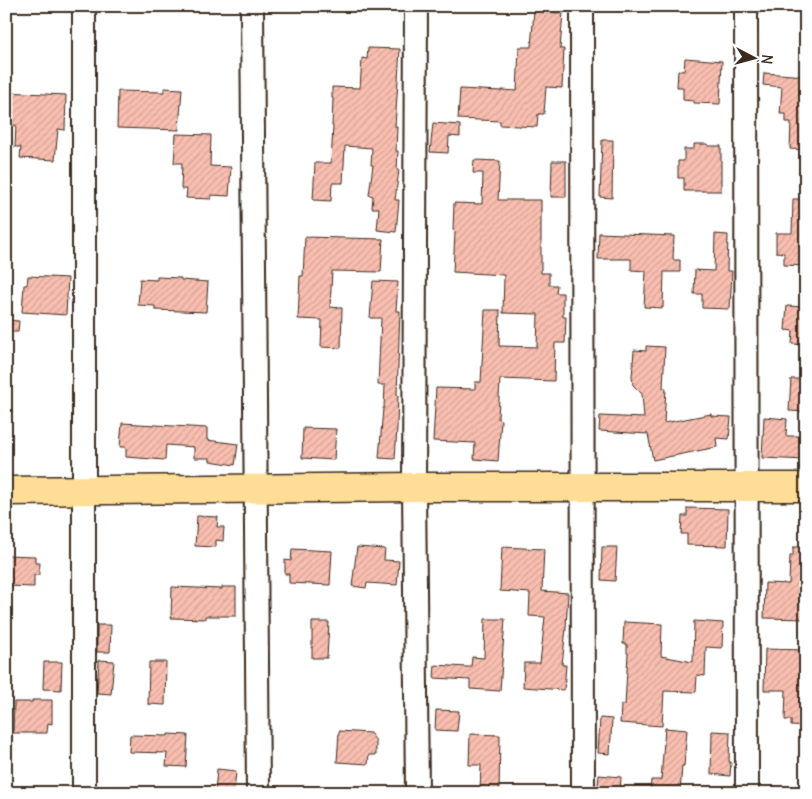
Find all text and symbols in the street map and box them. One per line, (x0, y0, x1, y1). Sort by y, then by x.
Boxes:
north arrow (730, 32, 780, 82)
text: N (757, 54, 776, 65)

